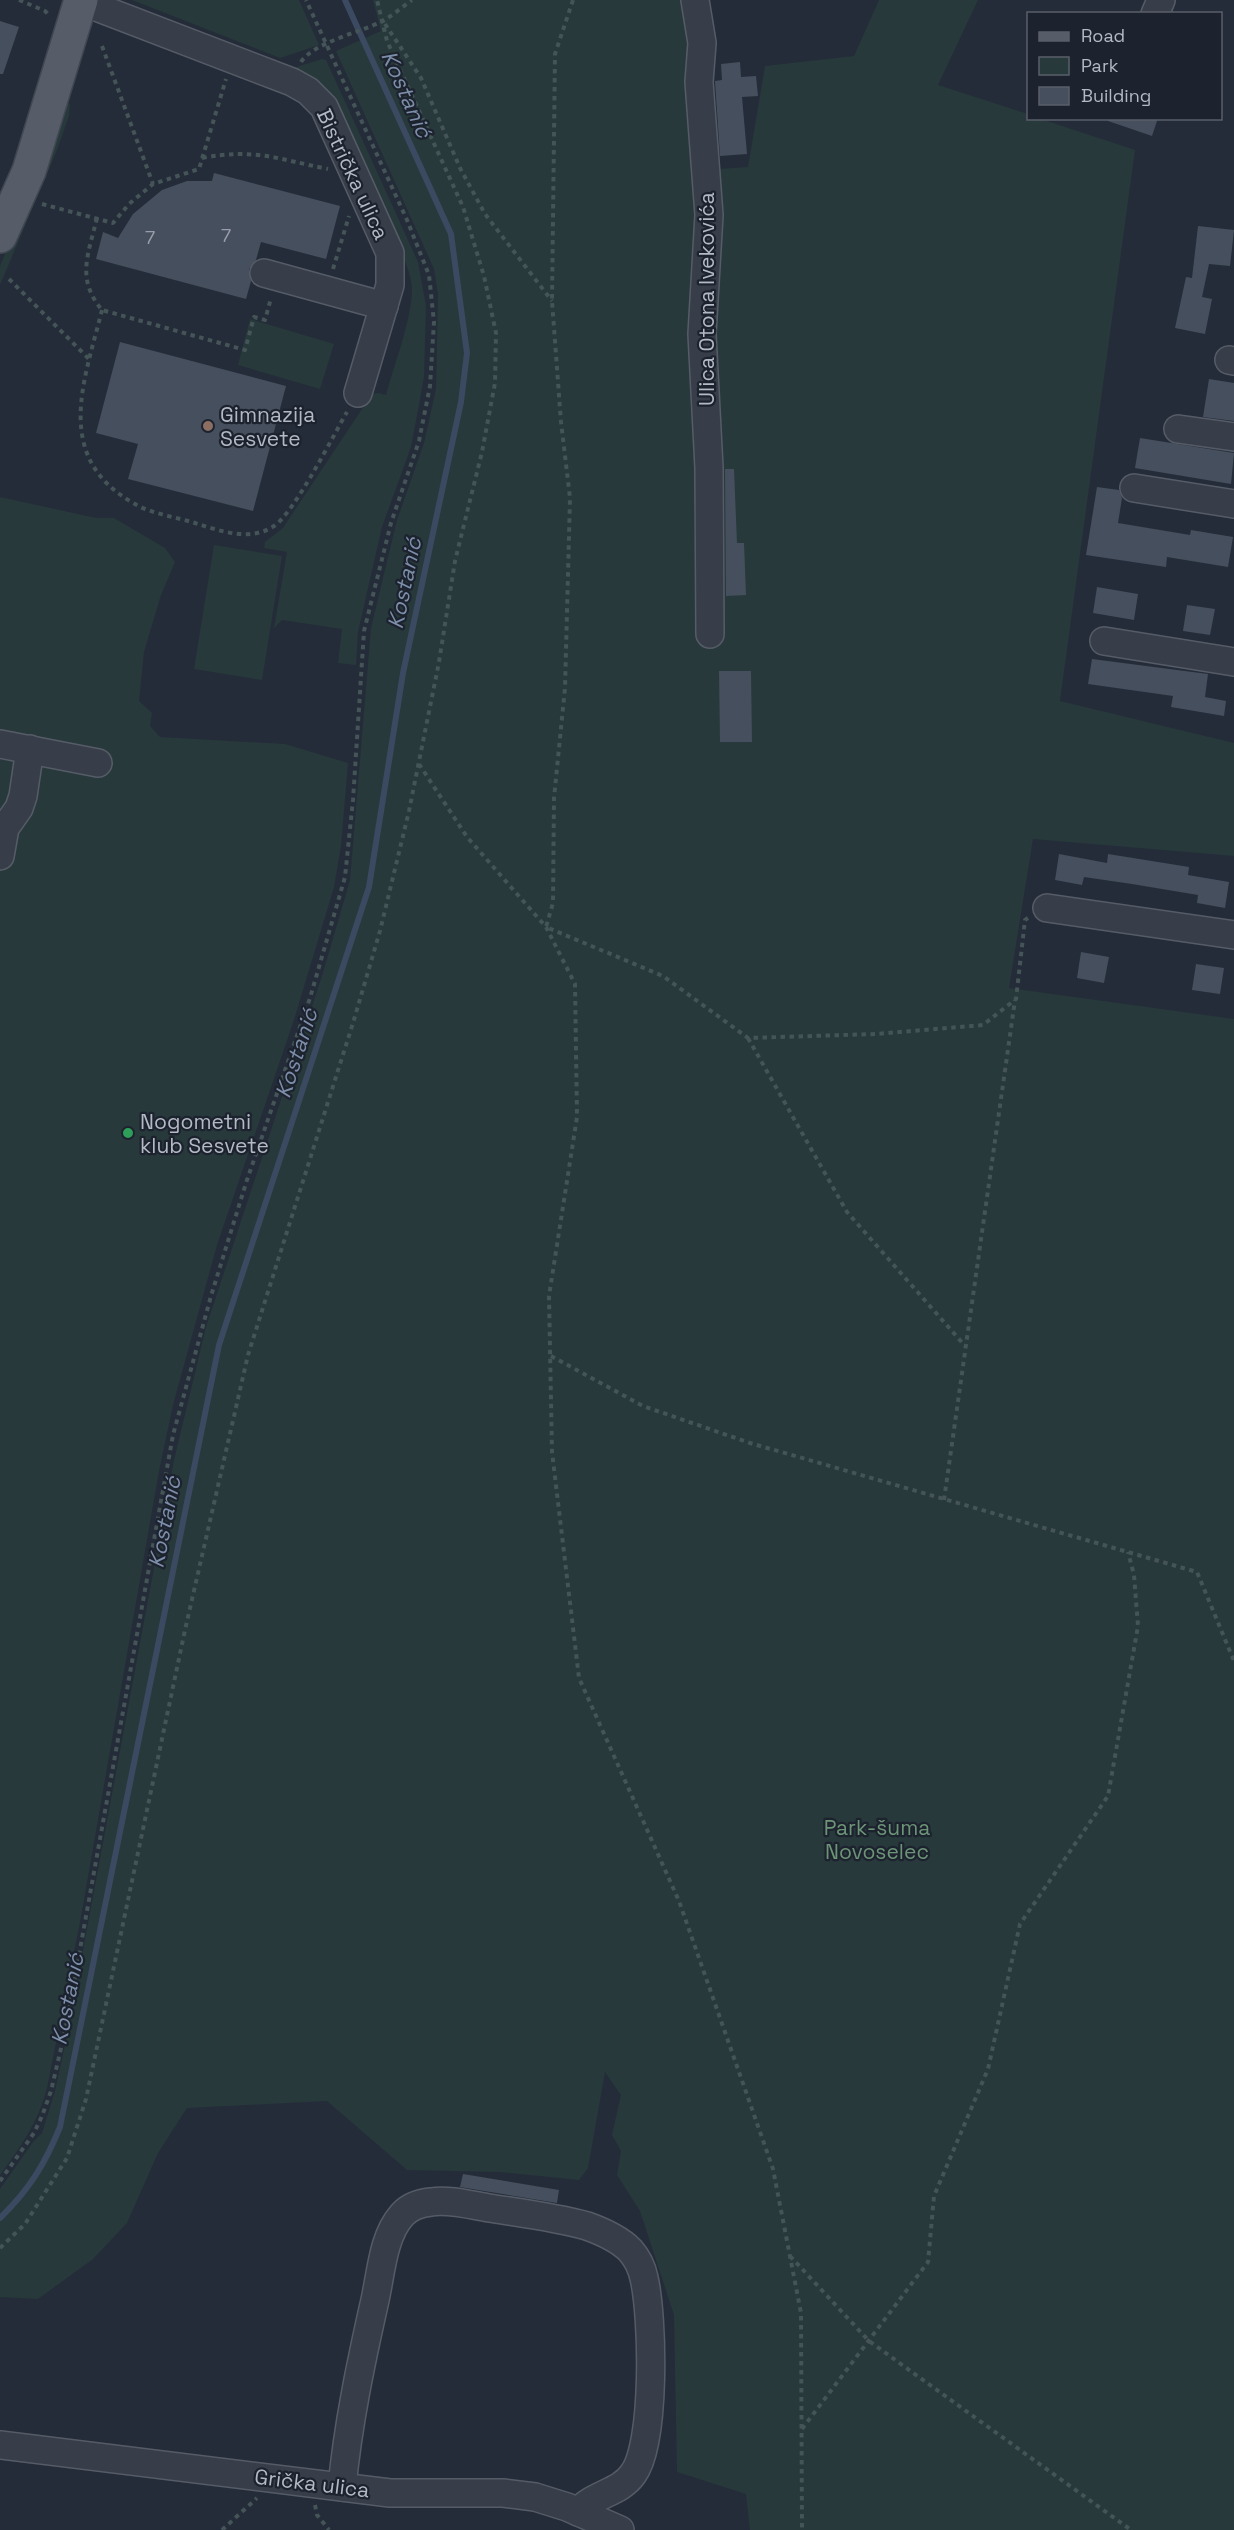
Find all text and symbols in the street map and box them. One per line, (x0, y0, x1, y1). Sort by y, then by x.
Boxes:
legend (1027, 12, 1222, 120)
text: Road (1081, 24, 1125, 47)
water label: Kostanić (375, 46, 439, 143)
text: Park (1081, 54, 1119, 77)
text: Building (1081, 84, 1151, 107)
street label: Bistrička ulica (311, 104, 395, 244)
street label: Ulica Otona Ivekovića (693, 192, 720, 406)
house number: 7 (221, 224, 231, 247)
house number: 7 (145, 226, 155, 249)
place label: Gimnazija Sesvete (220, 401, 315, 452)
marker: Gimnazija Sesvete (201, 419, 215, 433)
water label: Kostanić (381, 534, 428, 631)
water label: Kostanić (268, 1004, 324, 1101)
place label: Nogometni klub Sesvete (140, 1108, 269, 1159)
marker: Nogometni klub Sesvete (121, 1126, 135, 1140)
water label: Kostanić (141, 1473, 187, 1570)
park label: Park-šuma Novoselec (824, 1814, 930, 1865)
water label: Kostanić (44, 1950, 90, 2047)
street label: Grička ulica (253, 2463, 371, 2503)

